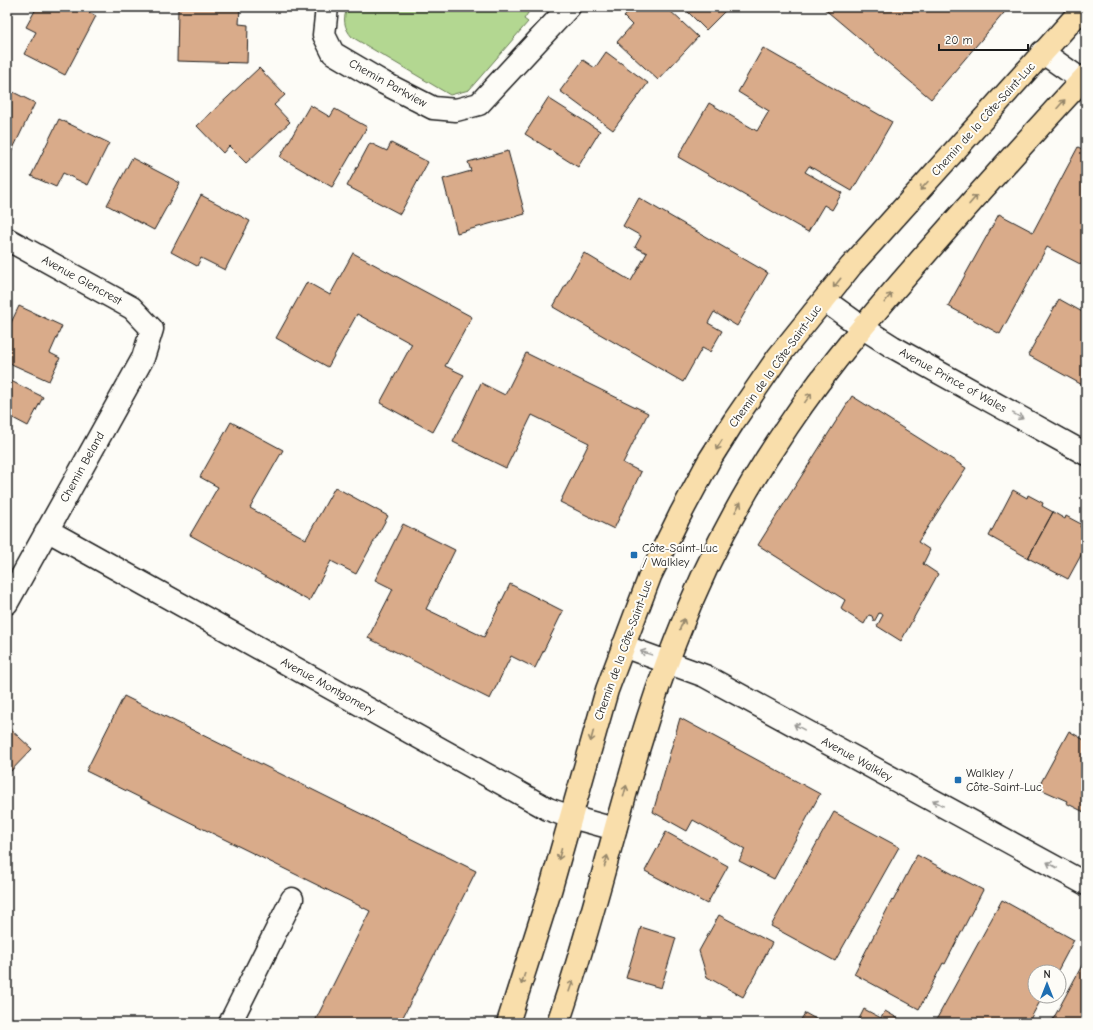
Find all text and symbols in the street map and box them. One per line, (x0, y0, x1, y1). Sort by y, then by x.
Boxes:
scale bar (939, 26, 1028, 52)
text: 20 m (945, 33, 973, 47)
street label: Chemin Parkview (347, 56, 430, 111)
street label: Chemin de la Côte-Saint-Luc (928, 59, 1038, 179)
one-way arrow (1056, 99, 1065, 109)
one-way arrow (919, 181, 928, 191)
one-way arrow (969, 195, 978, 205)
street label: Avenue Glencrest (40, 252, 125, 308)
one-way arrow (833, 278, 842, 289)
one-way arrow (883, 293, 892, 303)
street label: Chemin de la Côte-Saint-Luc (726, 302, 824, 430)
street label: Avenue Prince of Wales (897, 345, 1009, 415)
one-way arrow (804, 392, 812, 403)
one-way arrow (1012, 413, 1024, 421)
street label: Chemin Beland (57, 429, 107, 505)
one-way arrow (715, 439, 723, 451)
one-way arrow (735, 501, 743, 513)
place label: Côte-Saint-Luc / Walkley (642, 541, 718, 569)
marker: Côte-Saint-Luc / Walkley (629, 550, 639, 560)
street label: Chemin de la Côte-Saint-Luc (591, 578, 655, 722)
one-way arrow (679, 619, 686, 631)
one-way arrow (639, 649, 652, 656)
street label: Avenue Montgomery (278, 654, 378, 718)
one-way arrow (793, 723, 805, 730)
one-way arrow (588, 729, 596, 742)
street label: Avenue Walkley (819, 734, 895, 785)
place label: Walkley / Côte-Saint-Luc (966, 766, 1042, 794)
marker: Walkley / Côte-Saint-Luc (953, 775, 963, 785)
one-way arrow (622, 785, 629, 798)
one-way arrow (932, 798, 944, 806)
one-way arrow (556, 848, 563, 861)
one-way arrow (603, 855, 610, 868)
one-way arrow (1046, 861, 1058, 868)
north arrow (1027, 964, 1067, 1004)
text: N (1043, 968, 1051, 981)
one-way arrow (519, 972, 526, 985)
one-way arrow (568, 980, 575, 993)

